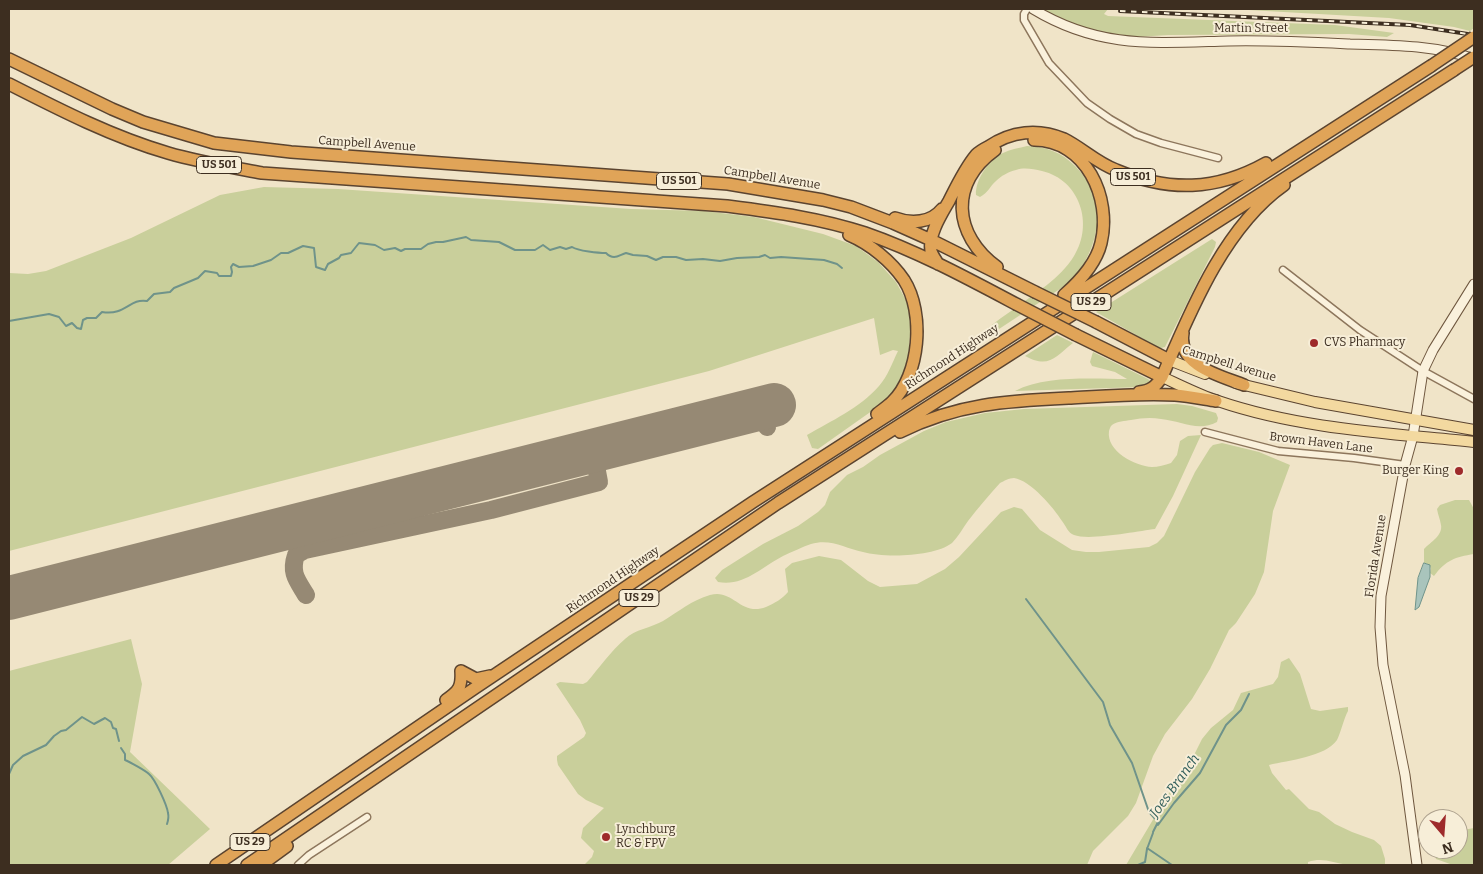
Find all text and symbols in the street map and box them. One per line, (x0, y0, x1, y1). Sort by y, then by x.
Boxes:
street label: Martin Street (1214, 22, 1288, 36)
street label: Campbell Avenue (318, 133, 416, 155)
road number: US 501 (196, 156, 242, 174)
street label: Campbell Avenue (723, 163, 821, 193)
road number: US 501 (1110, 168, 1156, 186)
road number: US 501 (656, 172, 702, 190)
road number: US 29 (1071, 294, 1111, 310)
street label: Richmond Highway (902, 321, 1002, 393)
place label: CVS Pharmacy (1324, 336, 1405, 350)
marker: CVS Pharmacy (1308, 337, 1320, 349)
street label: Campbell Avenue (1180, 343, 1278, 385)
street label: Brown Haven Lane (1268, 430, 1374, 456)
place label: Burger King (1382, 464, 1449, 478)
marker: Burger King (1453, 465, 1465, 477)
street label: Florida Avenue (1362, 514, 1390, 598)
street label: Richmond Highway (564, 544, 662, 616)
road number: US 29 (619, 590, 659, 606)
water label: Joes Branch (1146, 751, 1204, 821)
north arrow (1418, 809, 1468, 859)
place label: Lynchburg RC & FPV (616, 823, 675, 851)
marker: Lynchburg RC & FPV (600, 831, 612, 843)
road number: US 29 (230, 834, 270, 850)
text: N (1440, 838, 1455, 858)

